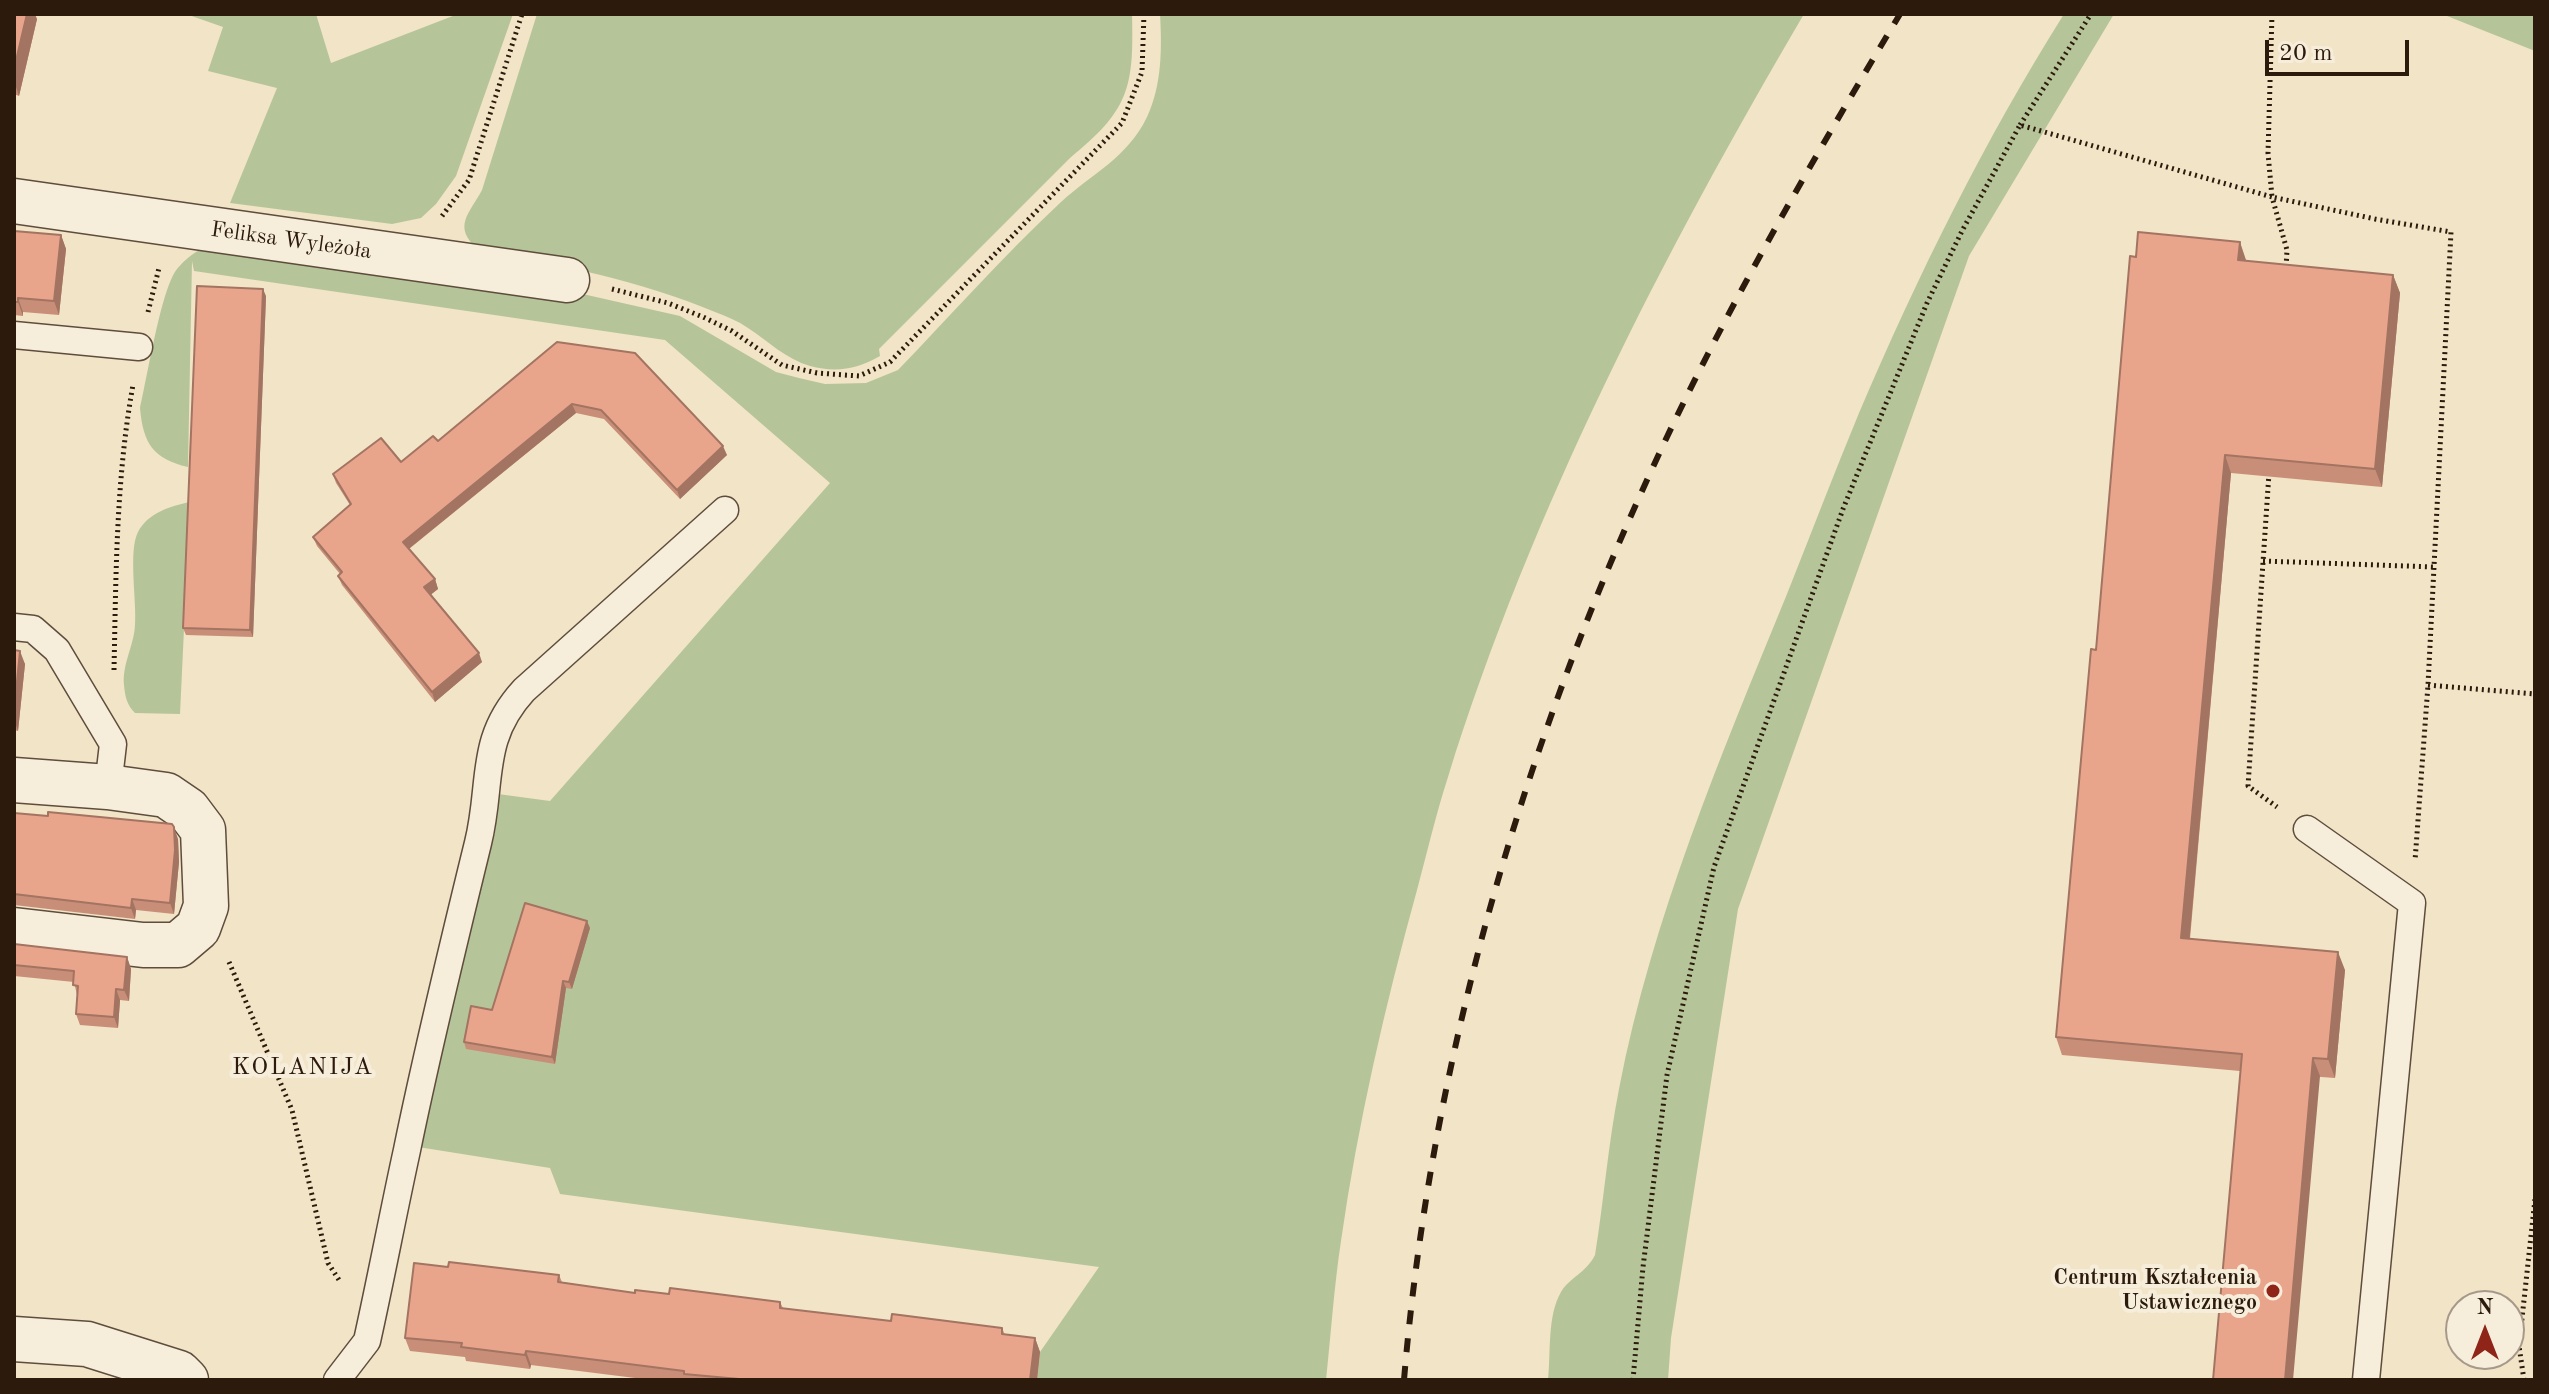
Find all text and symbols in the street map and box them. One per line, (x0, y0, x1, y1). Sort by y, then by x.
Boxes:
scale bar (2269, 24, 2413, 74)
text: 20 m (2279, 42, 2333, 66)
street label: Feliksa Wyleżoła (209, 217, 373, 265)
district label: KOLANIJA (232, 1054, 374, 1082)
place label: Centrum Kształcenia Ustawicznego (2053, 1265, 2257, 1316)
marker: Centrum Kształcenia Ustawicznego (2264, 1282, 2282, 1300)
north arrow (2445, 1290, 2525, 1370)
text: N (2477, 1297, 2493, 1319)

